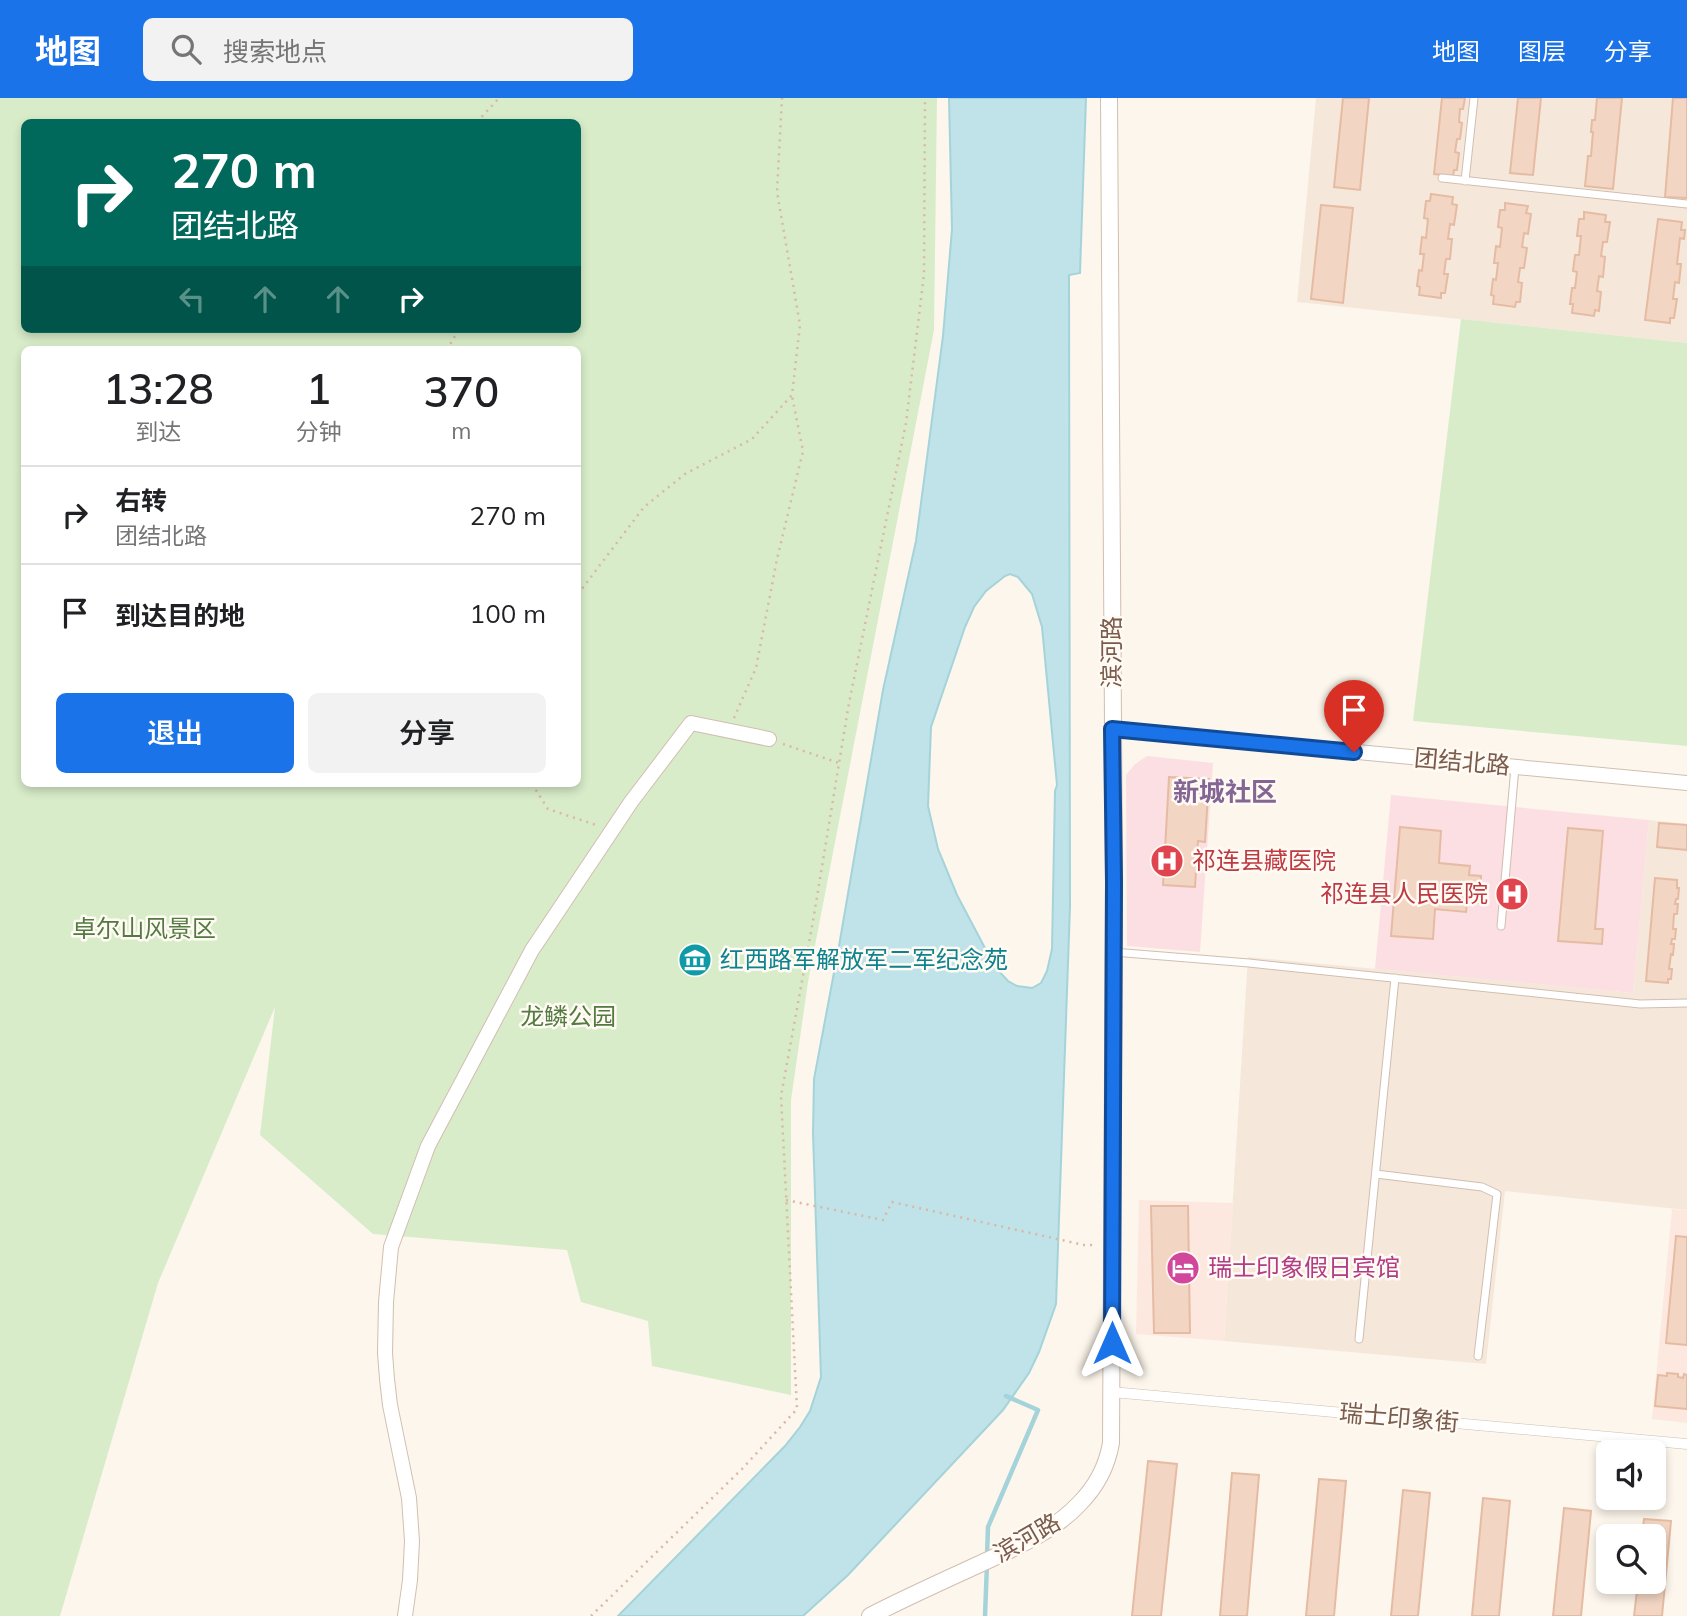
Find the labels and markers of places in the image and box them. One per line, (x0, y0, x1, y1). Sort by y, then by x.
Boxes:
pin (1324, 680, 1384, 752)
hospital icon: 祁连县藏医院 (1148, 842, 1186, 880)
place label: 祁连县藏医院 (1192, 845, 1336, 875)
hospital icon: 祁连县人民医院 (1493, 875, 1531, 913)
place label: 祁连县人民医院 (1320, 878, 1488, 908)
museum icon: 红西路军解放军二军纪念苑 (676, 941, 714, 979)
place label: 红西路军解放军二军纪念苑 (720, 944, 1008, 974)
hotel icon: 瑞士印象假日宾馆 (1164, 1249, 1202, 1287)
place label: 瑞士印象假日宾馆 (1208, 1252, 1400, 1282)

